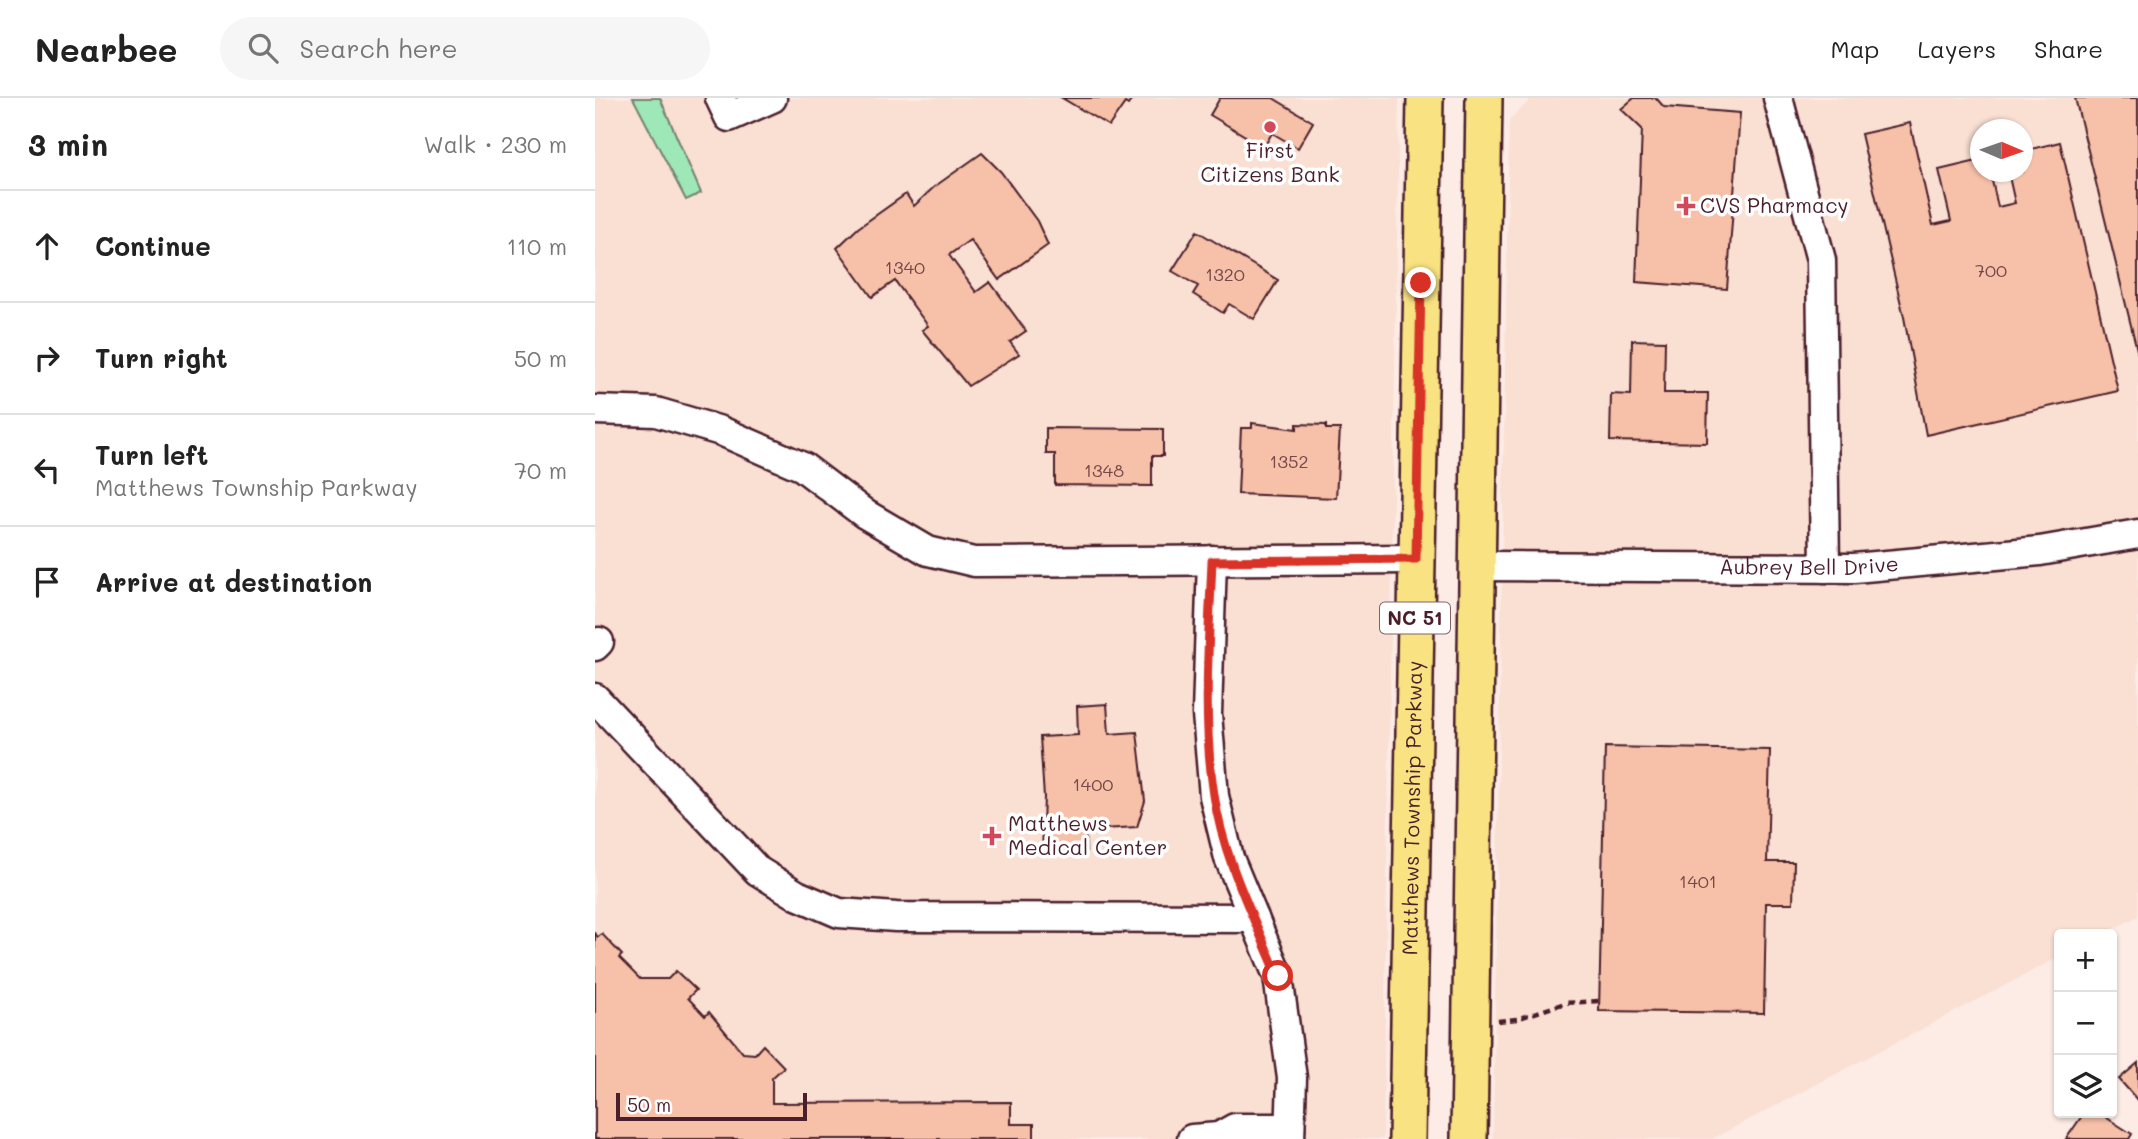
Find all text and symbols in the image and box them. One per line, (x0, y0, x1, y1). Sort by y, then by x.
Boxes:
search box (220, 17, 710, 80)
text: Nearbee (35, 27, 178, 70)
icon: search (244, 29, 282, 67)
text: Search here (300, 31, 458, 65)
text: Map (1831, 33, 1879, 64)
text: Layers (1917, 33, 1996, 64)
text: Share (2034, 33, 2103, 64)
marker: First Citizens Bank (1262, 119, 1278, 135)
north arrow (1970, 119, 2033, 182)
text: 3 min (28, 124, 108, 164)
text: Walk · 230 m (424, 129, 567, 159)
place label: First Citizens Bank (1200, 136, 1340, 187)
place label: CVS Pharmacy (1700, 191, 1848, 218)
marker: CVS Pharmacy (1678, 198, 1694, 214)
icon: ahead (28, 227, 66, 265)
text: Continue (95, 229, 211, 263)
text: 110 m (507, 231, 567, 261)
house number: 1340 (885, 255, 925, 279)
house number: 700 (1975, 258, 2007, 282)
house number: 1320 (1205, 262, 1245, 286)
route end (1405, 267, 1436, 298)
icon: right (28, 339, 66, 377)
text: Turn right (95, 341, 228, 375)
text: 50 m (514, 343, 567, 373)
text: Turn left (95, 438, 208, 472)
house number: 1352 (1269, 449, 1309, 473)
icon: left (28, 451, 66, 489)
text: 70 m (514, 455, 567, 485)
house number: 1348 (1084, 458, 1124, 482)
text: Matthews Township Parkway (95, 472, 418, 502)
street label: Aubrey Bell Drive (1719, 549, 1900, 580)
icon: arrive (28, 563, 66, 601)
text: Arrive at destination (95, 565, 372, 599)
road number: NC 51 (1380, 603, 1450, 634)
street label: Matthews Township Parkway (1395, 660, 1427, 956)
house number: 1400 (1073, 772, 1113, 796)
place label: Matthews Medical Center (1008, 809, 1167, 860)
marker: Matthews Medical Center (982, 826, 1002, 846)
house number: 1401 (1679, 869, 1717, 893)
map controls (2054, 929, 2117, 1118)
button: + (2054, 929, 2117, 992)
route start (1262, 960, 1293, 991)
button: − (2054, 992, 2117, 1055)
button: layers (2054, 1055, 2117, 1118)
scale bar (616, 1090, 807, 1122)
text: 50 m (627, 1092, 671, 1117)

